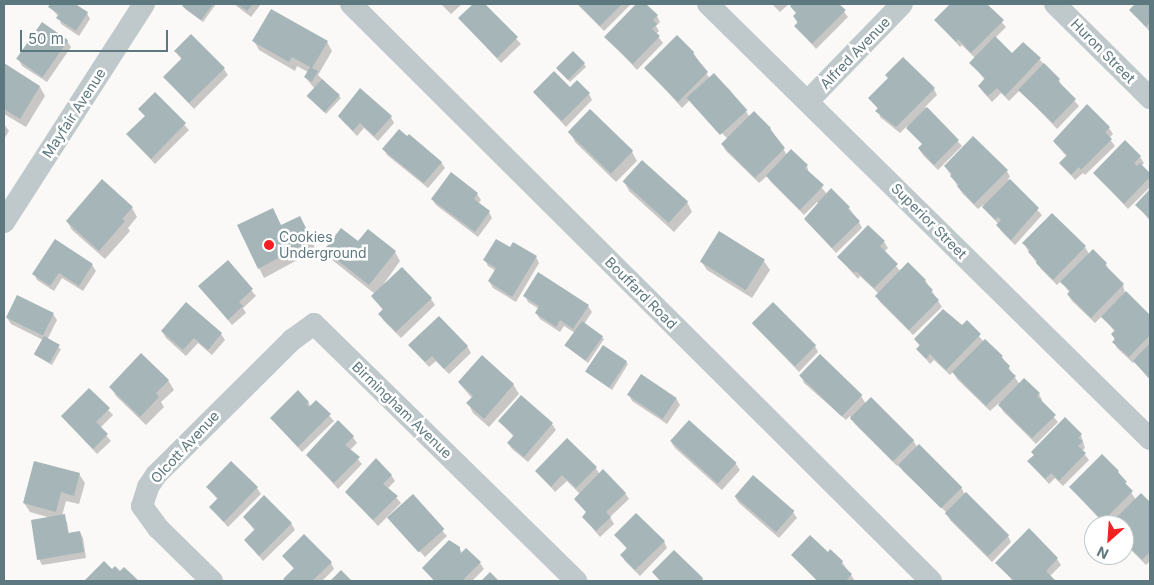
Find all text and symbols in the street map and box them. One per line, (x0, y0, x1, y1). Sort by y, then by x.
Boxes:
street label: Alfred Avenue (817, 14, 893, 92)
street label: Huron Street (1067, 15, 1139, 87)
scale bar (22, 20, 170, 52)
text: 50 m (28, 29, 64, 48)
street label: Mayfair Avenue (39, 65, 109, 161)
street label: Superior Street (888, 180, 970, 262)
place label: Cookies Underground (279, 229, 367, 262)
marker: Cookies Underground (263, 239, 275, 251)
street label: Bouffard Road (602, 254, 680, 332)
street label: Birmingham Avenue (349, 358, 455, 462)
street label: Olcott Avenue (147, 407, 223, 487)
north arrow (1084, 515, 1134, 565)
text: N (1094, 543, 1111, 563)

